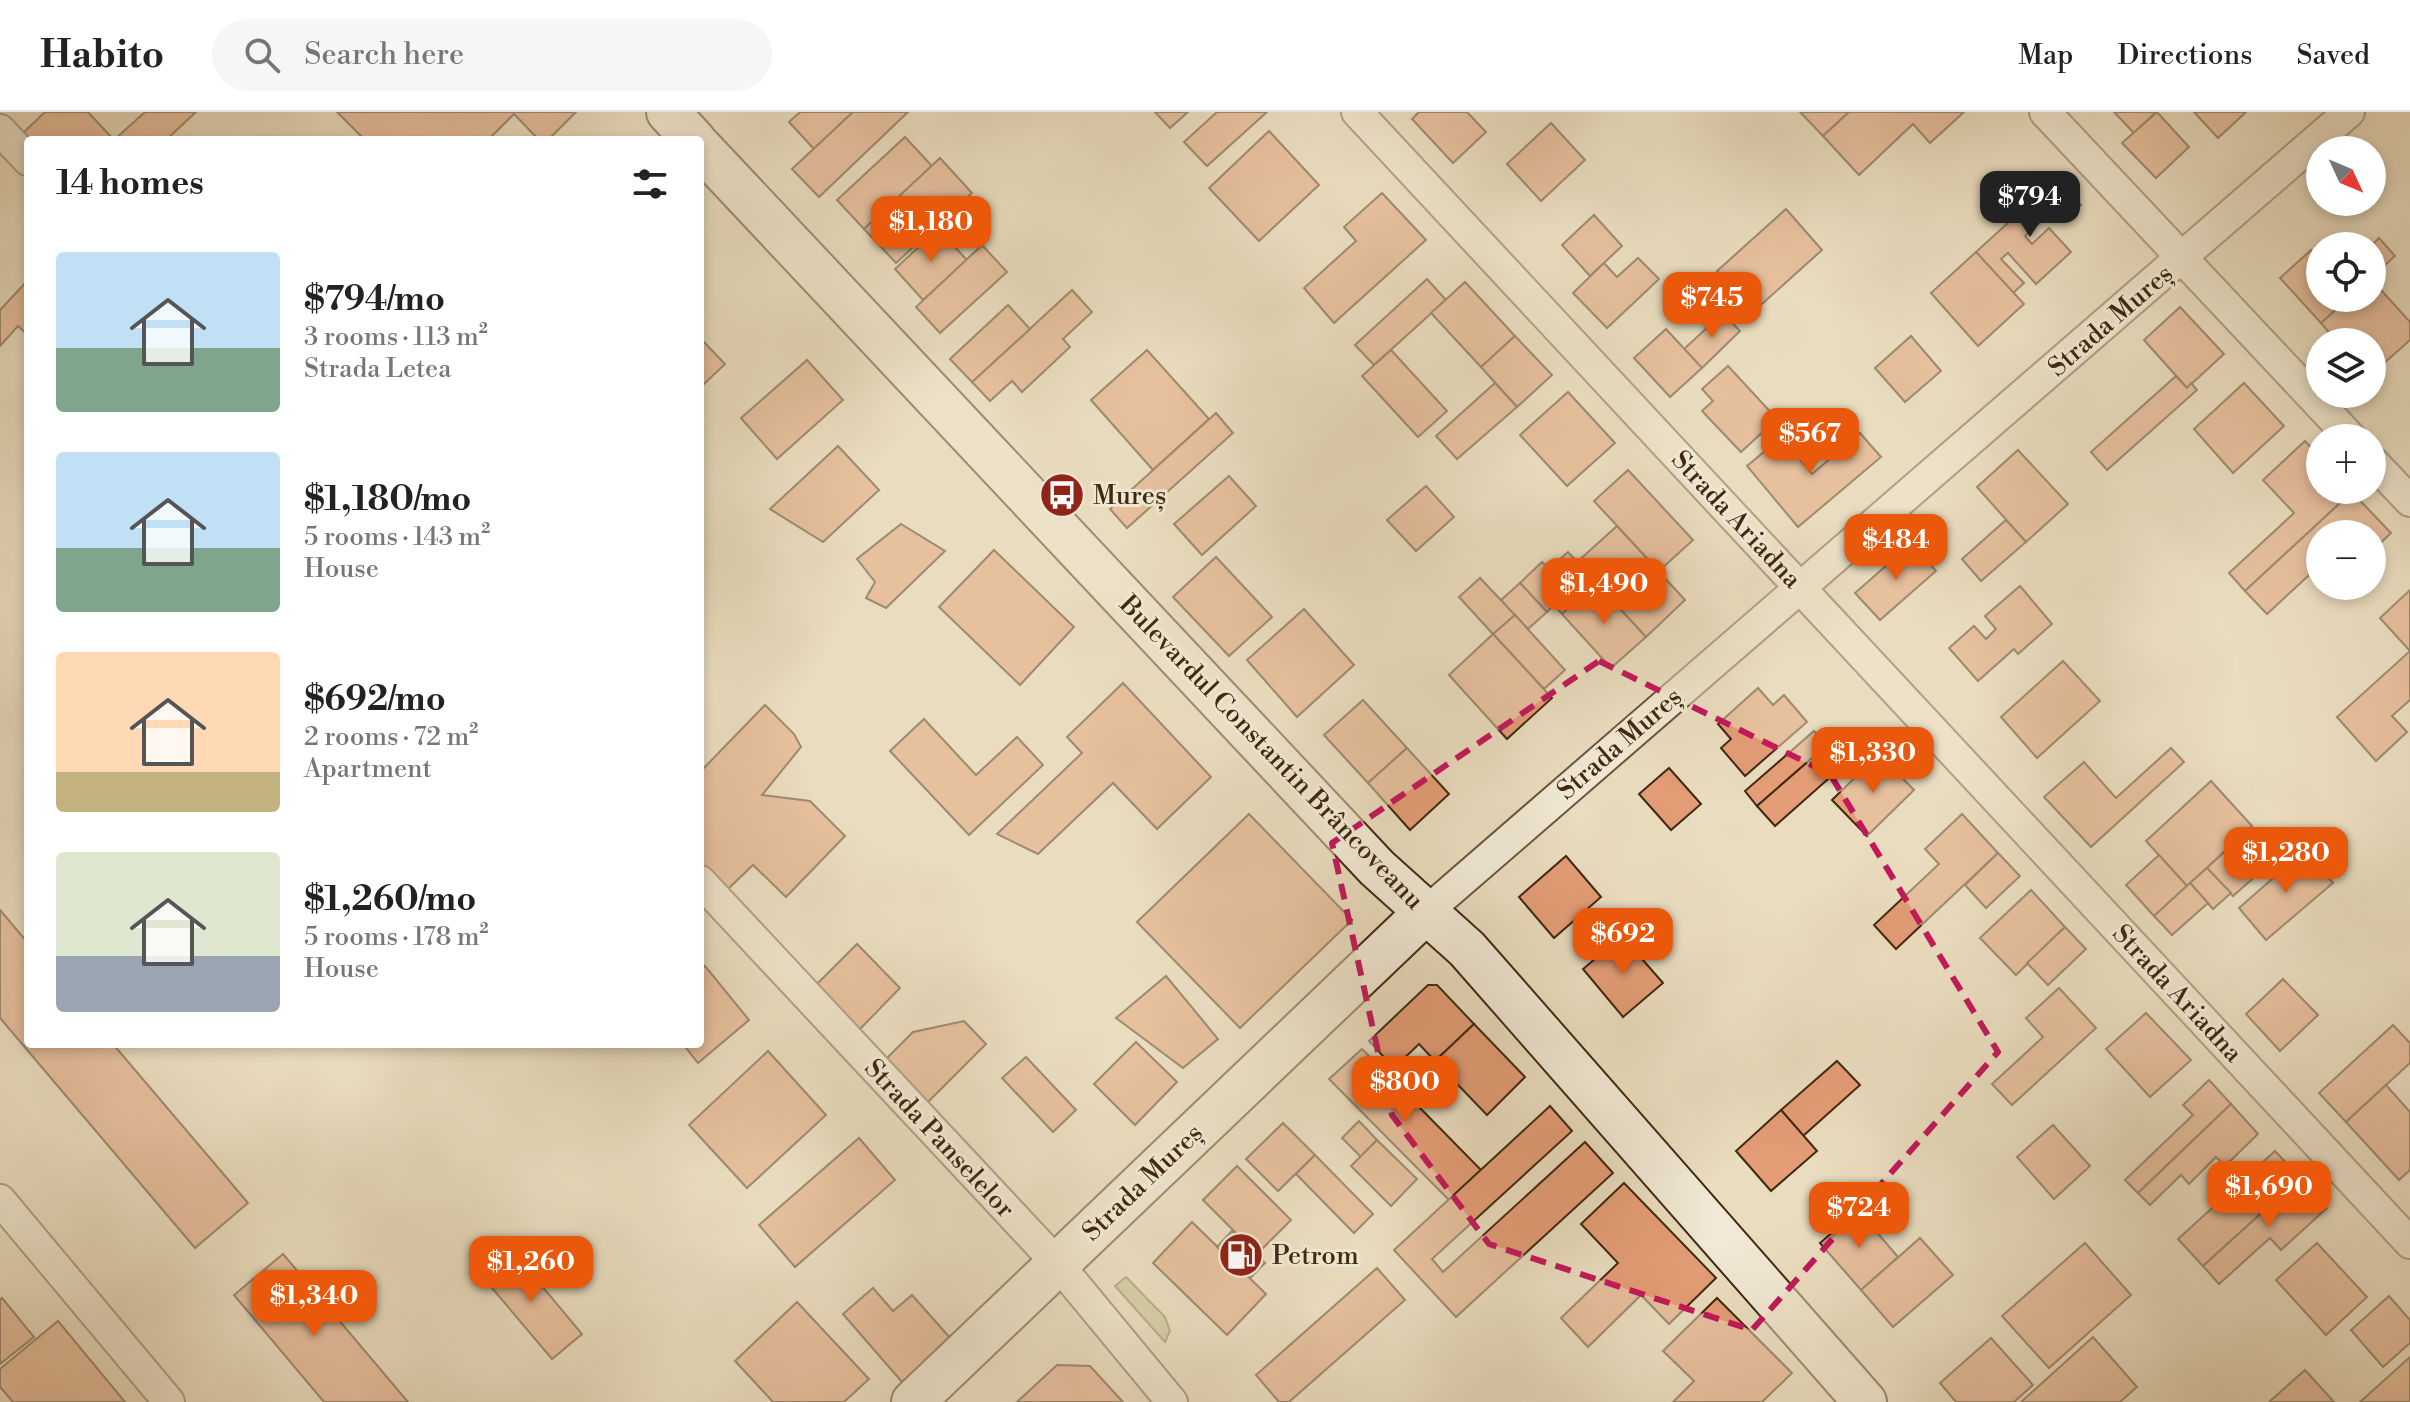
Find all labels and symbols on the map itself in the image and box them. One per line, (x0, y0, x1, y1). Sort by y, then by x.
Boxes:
north arrow (2306, 136, 2386, 216)
pin: $794 (1983, 171, 2077, 239)
pin: $1,180 (866, 196, 996, 264)
street label: Strada Mureș (2042, 258, 2180, 384)
pin: $745 (1665, 272, 1759, 340)
pin: $567 (1763, 408, 1857, 476)
street label: Strada Ariadna (1664, 444, 1809, 596)
bus stop icon: Mureș (1038, 471, 1086, 519)
place label: Mureș (1093, 480, 1166, 512)
pin: $484 (1849, 514, 1943, 582)
pin: $1,490 (1539, 558, 1669, 626)
street label: Bulevardul Constantin Brâncoveanu (1112, 588, 1430, 917)
street label: Strada Mureș (1551, 681, 1689, 807)
pin: $1,330 (1808, 727, 1938, 795)
pin: $1,280 (2221, 827, 2351, 895)
pin: $692 (1576, 908, 1670, 976)
street label: Strada Ariadna (2105, 918, 2250, 1070)
street label: Strada Panselelor (857, 1053, 1021, 1225)
pin: $800 (1358, 1056, 1452, 1124)
street label: Strada Mureș (1076, 1117, 1210, 1248)
pin: $1,690 (2204, 1161, 2334, 1229)
pin: $724 (1812, 1182, 1906, 1250)
fuel station icon: Petrom (1217, 1231, 1265, 1279)
pin: $1,260 (466, 1236, 596, 1304)
place label: Petrom (1272, 1240, 1359, 1272)
pin: $1,340 (249, 1270, 379, 1338)

